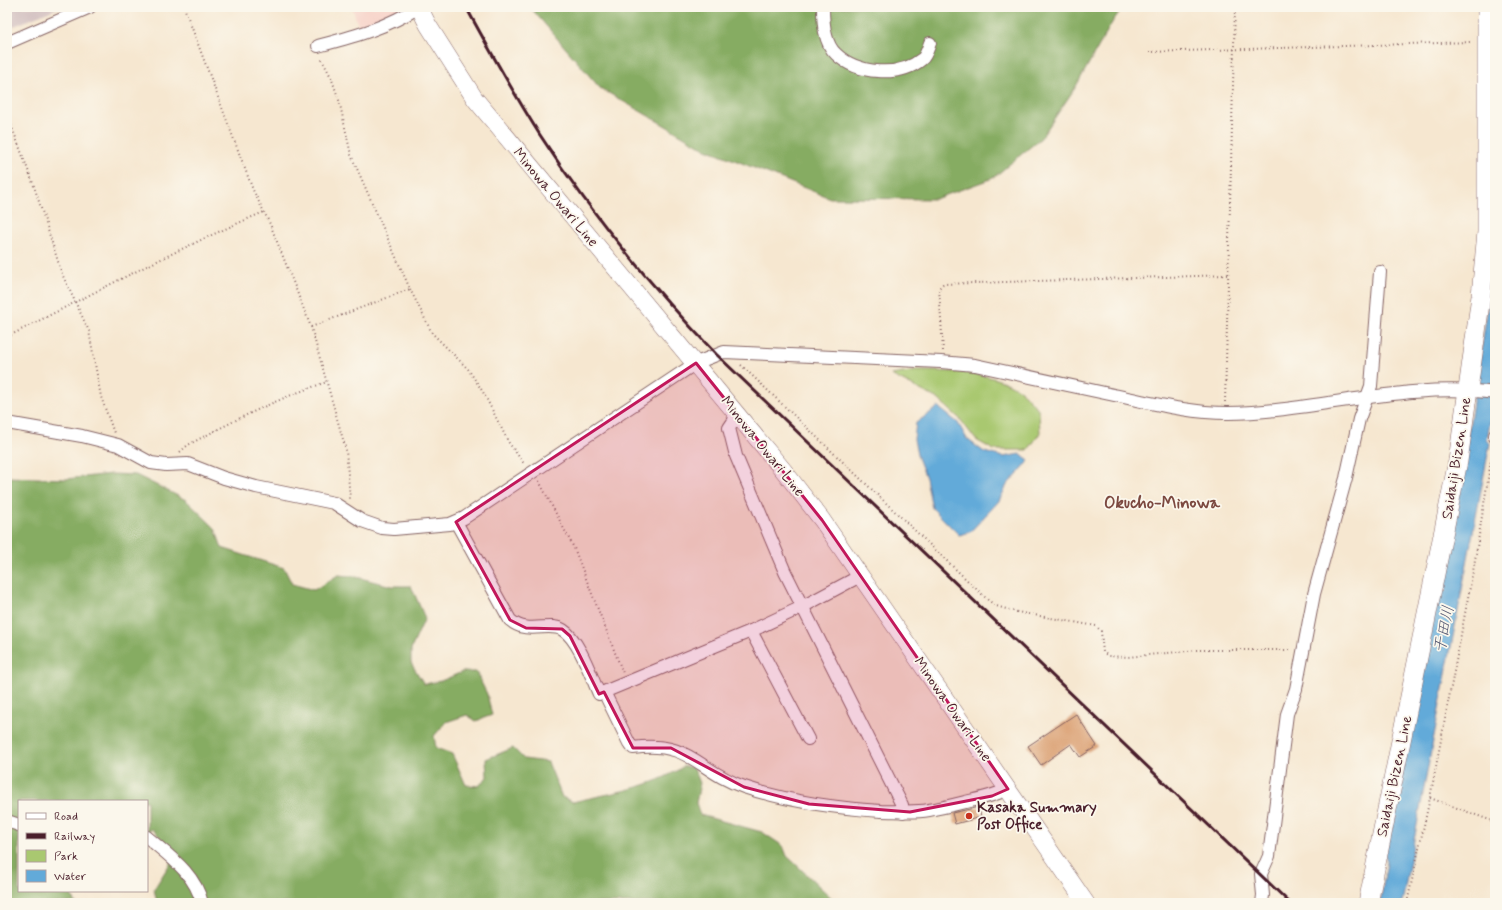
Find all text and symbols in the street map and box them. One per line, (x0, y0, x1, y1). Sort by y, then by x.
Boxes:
street label: Minowa Owari Line (508, 144, 603, 252)
street label: Minowa Owari Line (716, 392, 809, 501)
street label: Saidaiji Bizen Line (1437, 396, 1477, 521)
district label: Okucho-Minowa (1104, 492, 1221, 514)
water label: 干田川 (1430, 604, 1459, 655)
street label: Minowa Owari Line (908, 653, 996, 766)
street label: Saidaiji Bizen Line (1372, 714, 1418, 839)
place label: Kasaka Summary Post Office (977, 798, 1097, 835)
legend (18, 800, 148, 892)
text: Road (54, 809, 78, 825)
marker: Kasaka Summary Post Office (964, 811, 974, 821)
text: Railway (54, 829, 96, 845)
text: Park (54, 849, 78, 865)
text: Water (54, 869, 86, 885)

